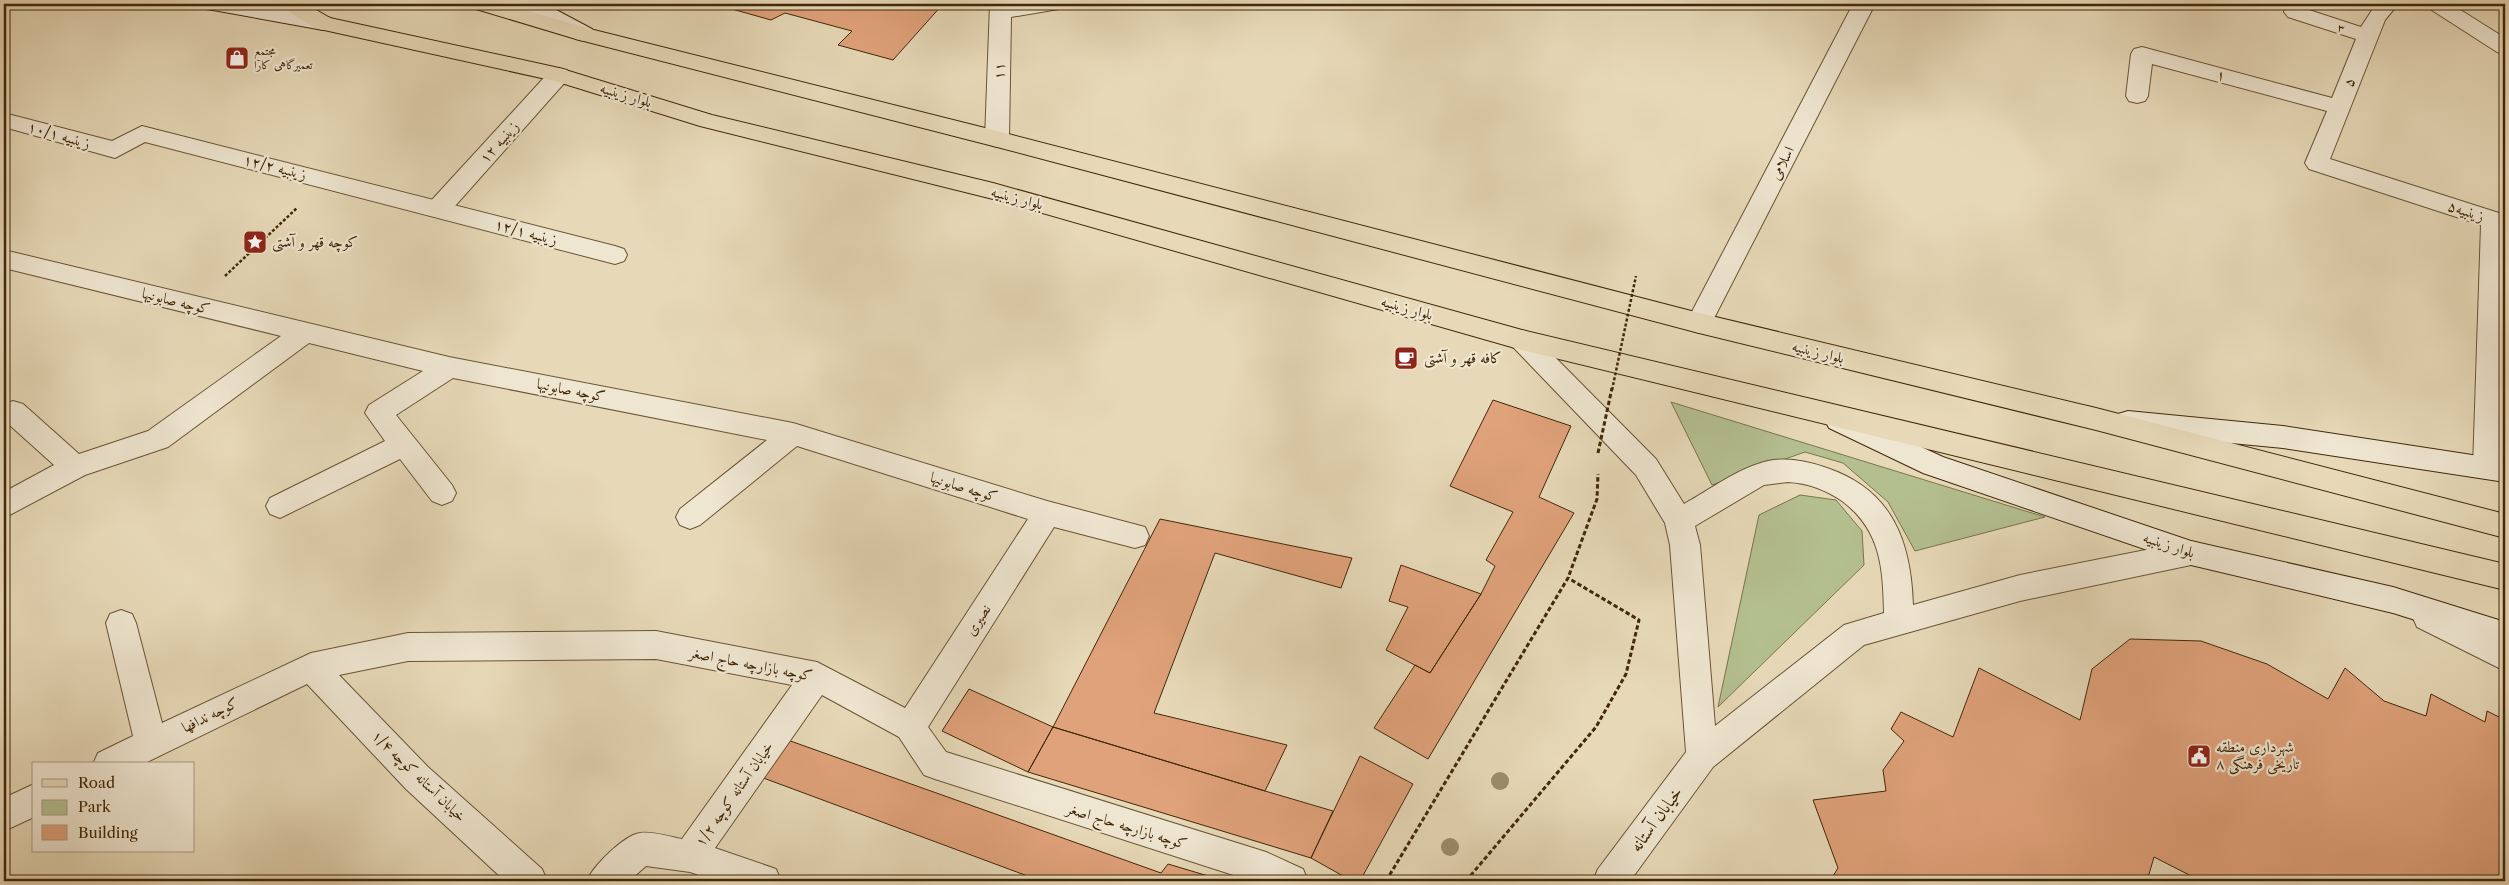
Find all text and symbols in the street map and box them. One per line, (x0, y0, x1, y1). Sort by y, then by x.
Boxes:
street label: ۳ (2335, 19, 2347, 36)
place label: مجتمع تعمیرگاهی کارا (254, 43, 313, 72)
shop icon: مجتمع تعمیرگاهی کارا (224, 45, 250, 71)
street label: ۱۱ (989, 62, 1008, 80)
street label: ۱ (2214, 64, 2228, 85)
street label: ۵ (2338, 74, 2359, 89)
street label: بلوار زینبیه (598, 78, 655, 111)
street label: زینبیه ۱۰/۱ (26, 117, 93, 153)
street label: زینبیه ۱۲ (475, 117, 522, 167)
street label: اسلامی (1765, 143, 1798, 183)
street label: زینبیه ۱۲/۲ (242, 150, 309, 184)
street label: بلوار زینبیه (989, 181, 1045, 214)
street label: زینبیه۵ (2445, 196, 2487, 225)
street label: زینبیه ۱۲/۱ (493, 214, 560, 249)
place icon: کوچه قهر و آشتی (242, 229, 268, 255)
place label: کوچه قهر و آشتی (272, 232, 358, 253)
street label: کوچه صابونیها (140, 283, 212, 320)
street label: بلوار زینبیه (1379, 291, 1436, 324)
street label: بلوار زینبیه (1790, 336, 1846, 367)
cafe icon: کافه قهر و آشتی (1393, 345, 1419, 371)
place label: کافه قهر و آشتی (1424, 348, 1502, 369)
street label: کوچه صابونیها (535, 374, 607, 407)
street label: کوچه صابونیها (928, 467, 1000, 508)
street label: بلوار زینبیه (2141, 527, 2198, 562)
street label: نصیری (961, 600, 995, 639)
street label: کوچه بازارچه حاج اصغر (685, 642, 814, 689)
street label: کوچه ندافها (178, 693, 242, 738)
street label: خیابان آستانه کوچه ۱/۴ (367, 726, 471, 827)
street label: خیابان آستانه کوچه ۱/۲ (690, 737, 779, 851)
place label: شهرداری منطقه تاریخی فرهنگی ۸ (2216, 737, 2299, 775)
public building icon: شهرداری منطقه تاریخی فرهنگی ۸ (2186, 743, 2212, 769)
legend (32, 762, 195, 852)
text: Road (78, 773, 115, 792)
street label: خیابان آستانه (1625, 782, 1687, 856)
text: Park (78, 797, 112, 816)
street label: کوچه بازارچه حاج اصغر (1062, 798, 1190, 857)
text: Building (78, 823, 138, 842)

